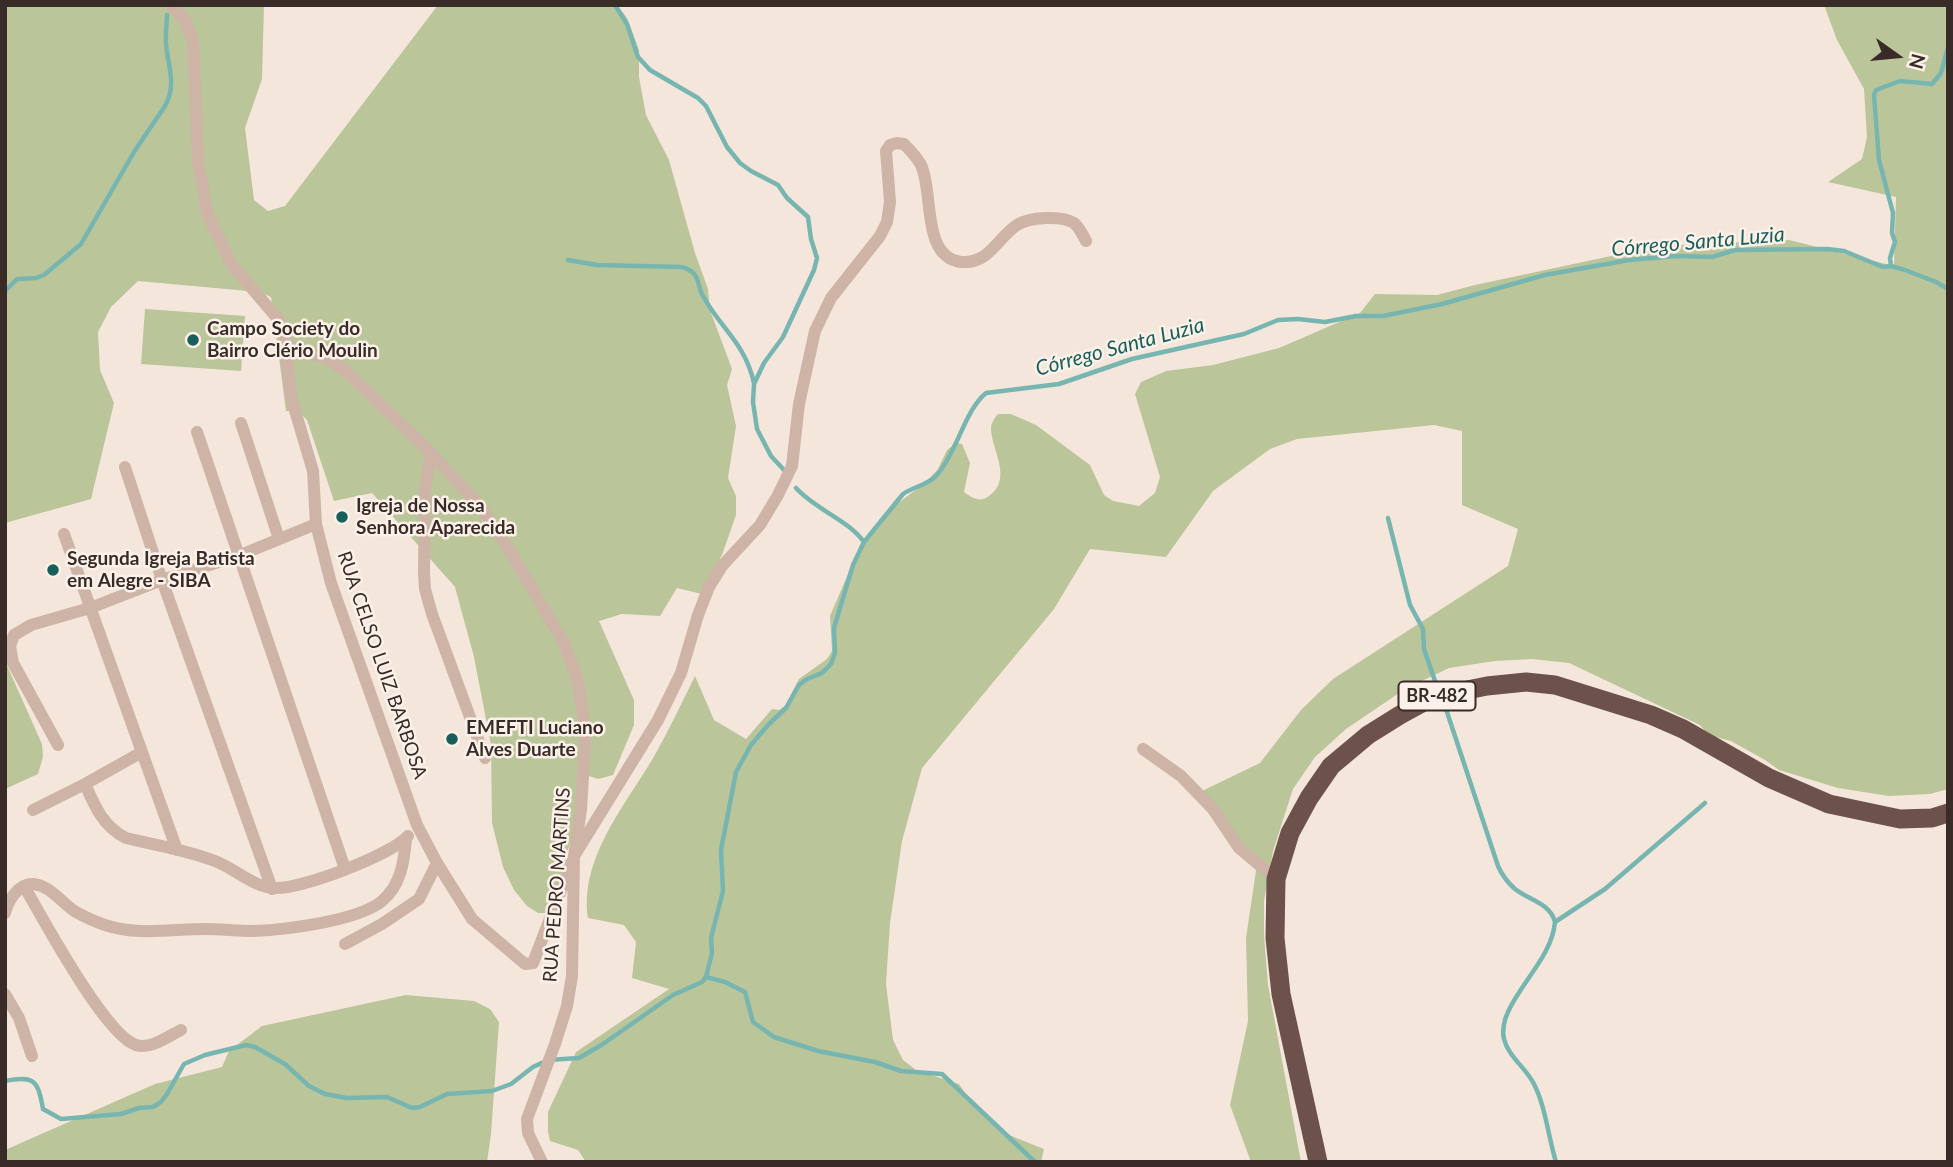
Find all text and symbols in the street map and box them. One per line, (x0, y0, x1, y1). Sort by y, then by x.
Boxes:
north arrow (1862, 21, 1932, 91)
text: N (1905, 52, 1931, 72)
water label: Córrego Santa Luzia (1610, 222, 1786, 262)
water label: Córrego Santa Luzia (1033, 312, 1207, 382)
place label: Campo Society do Bairro Clério Moulin (207, 318, 378, 362)
marker: Campo Society do Bairro Clério Moulin (185, 332, 201, 348)
place label: Igreja de Nossa Senhora Aparecida (356, 495, 515, 539)
marker: Igreja de Nossa Senhora Aparecida (334, 509, 350, 525)
place label: Segunda Igreja Batista em Alegre - SIBA (67, 548, 255, 592)
street label: RUA CELSO LUIZ BARBOSA (332, 548, 432, 782)
marker: Segunda Igreja Batista em Alegre - SIBA (45, 562, 61, 578)
road number: BR-482 (1398, 682, 1476, 710)
place label: EMEFTI Luciano Alves Duarte (466, 717, 604, 761)
marker: EMEFTI Luciano Alves Duarte (444, 731, 460, 747)
street label: RUA PEDRO MARTINS (539, 787, 575, 983)

